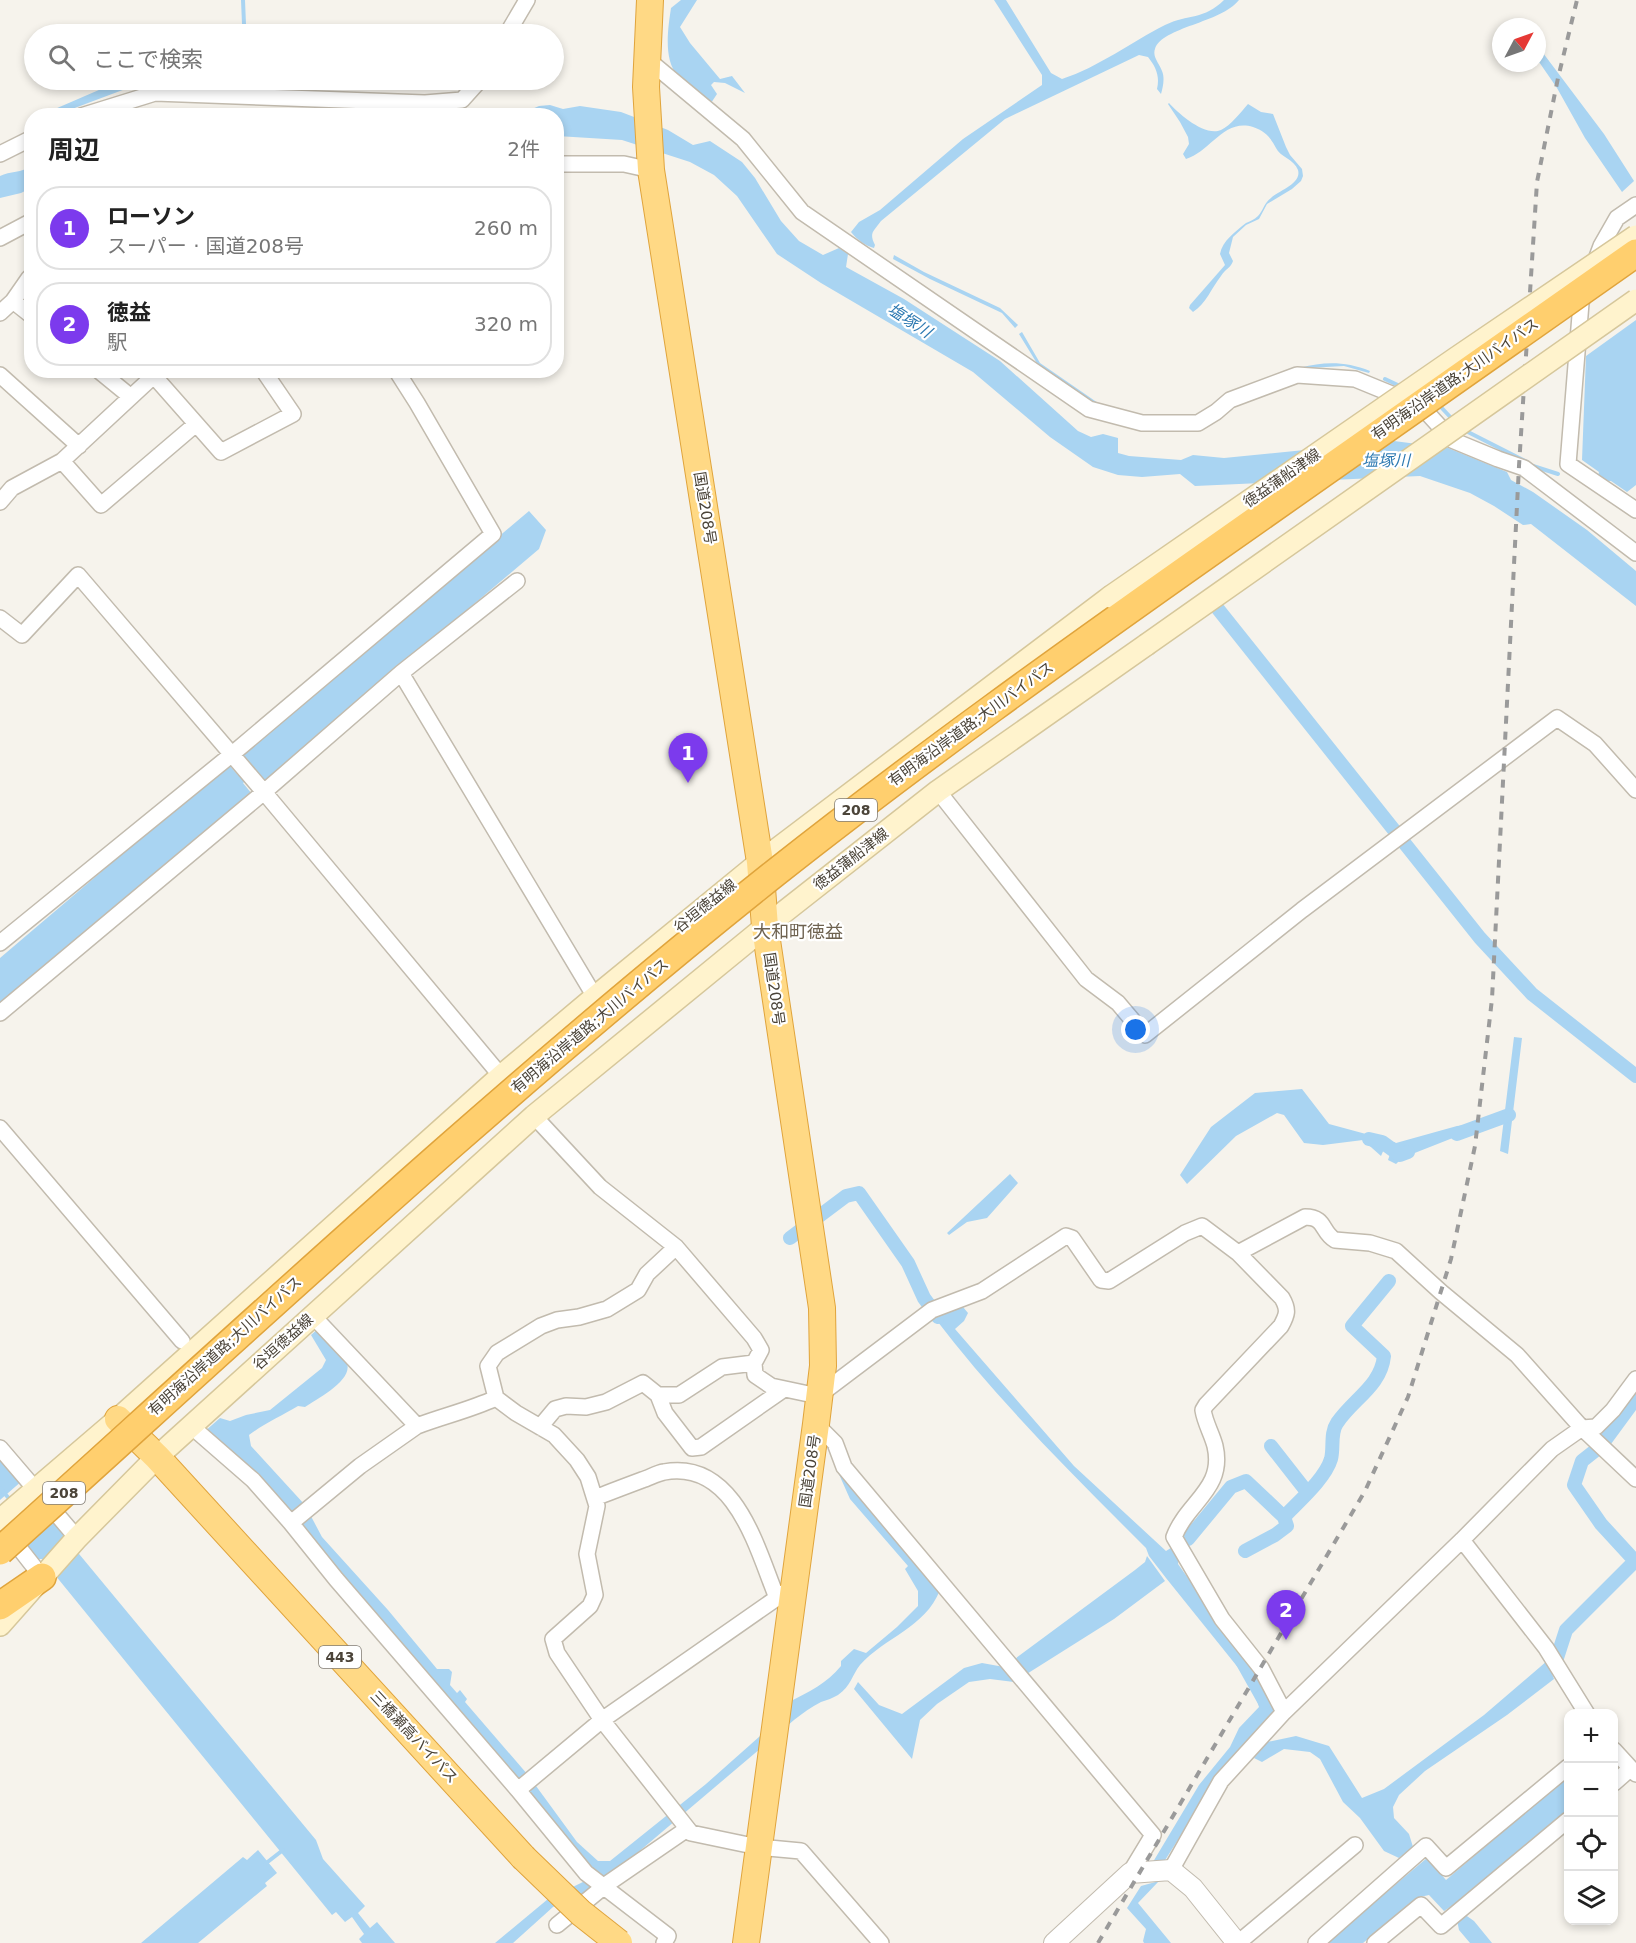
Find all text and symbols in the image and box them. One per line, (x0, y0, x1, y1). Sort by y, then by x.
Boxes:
north arrow (1492, 18, 1546, 72)
search box (24, 24, 564, 90)
icon: search (45, 41, 78, 74)
text: ここで検索 (93, 47, 203, 72)
text: 周辺 (48, 135, 100, 165)
text: 2件 (507, 137, 540, 161)
text: ローソン (107, 204, 195, 229)
text: 1 (63, 216, 76, 240)
text: 260 m (474, 216, 538, 240)
text: スーパー · 国道208号 (107, 234, 304, 258)
water label: 塩塚川 (884, 299, 937, 343)
text: 徳益 (107, 300, 151, 325)
text: 2 (63, 312, 76, 336)
text: 320 m (474, 312, 538, 336)
street label: 有明海沿岸道路;大川バイパス (1368, 314, 1542, 444)
text: 駅 (107, 330, 127, 354)
street label: 徳益蒲船津線 (1240, 445, 1324, 511)
water label: 塩塚川 (1362, 451, 1412, 470)
street label: 国道208号 (690, 470, 720, 546)
street label: 有明海沿岸道路;大川バイパス (885, 658, 1057, 790)
pin: 1 (668, 734, 708, 783)
road number: 208 (835, 799, 877, 821)
street label: 徳益蒲船津線 (810, 824, 892, 894)
street label: 谷垣徳益線 (670, 875, 740, 937)
district label: 大和町徳益 (753, 921, 843, 942)
street label: 国道208号 (760, 951, 788, 1027)
street label: 有明海沿岸道路;大川バイパス (508, 955, 672, 1097)
your location (1121, 1015, 1150, 1044)
street label: 有明海沿岸道路;大川バイパス (145, 1272, 305, 1420)
street label: 谷垣徳益線 (249, 1310, 317, 1374)
street label: 国道208号 (796, 1433, 824, 1509)
road number: 208 (43, 1482, 85, 1504)
pin: 2 (1266, 1590, 1306, 1640)
road number: 443 (319, 1646, 361, 1668)
street label: 三橋瀬高バイパス (367, 1687, 461, 1787)
map controls (1564, 1709, 1618, 1925)
button: + (1564, 1709, 1618, 1763)
button: − (1564, 1763, 1618, 1817)
button: locate (1564, 1817, 1618, 1871)
button: layers (1564, 1871, 1618, 1925)

